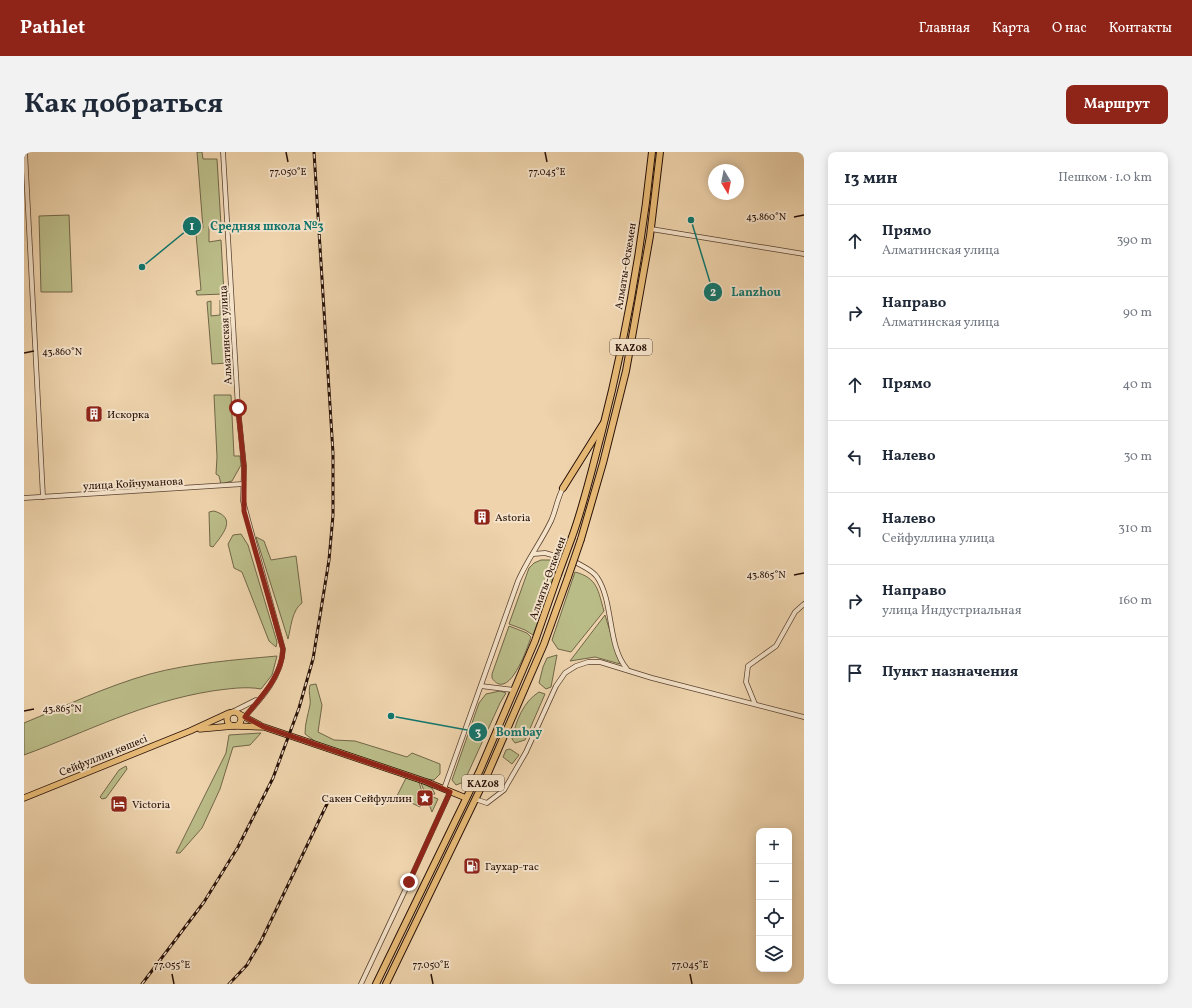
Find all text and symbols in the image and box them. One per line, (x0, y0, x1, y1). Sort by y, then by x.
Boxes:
text: Pathlet (20, 15, 85, 41)
text: Главная (919, 19, 970, 38)
text: Карта (992, 19, 1030, 38)
text: О нас (1052, 19, 1087, 38)
text: Контакты (1109, 19, 1172, 38)
text: Как добраться (24, 85, 223, 124)
button: Маршрут (1066, 85, 1168, 124)
north arrow (708, 164, 744, 200)
text: 77.050°E (269, 165, 307, 179)
text: 77.045°E (528, 165, 566, 179)
text: 13 мин (844, 167, 898, 190)
text: Пешком · 1.0 km (1058, 169, 1152, 187)
text: 43.860°N (746, 210, 787, 224)
callout: Средняя школа №3 (182, 214, 331, 238)
text: 1 (190, 219, 195, 235)
text: Средняя школа №3 (210, 219, 324, 235)
street label: Алматы-Өскемен (612, 221, 641, 311)
text: Прямо (882, 221, 931, 242)
icon: ahead (844, 230, 866, 252)
text: 390 m (1117, 232, 1152, 250)
text: Алматинская улица (882, 242, 1000, 260)
callout: Lanzhou (703, 280, 788, 304)
street label: Алматинская улица (216, 284, 237, 385)
text: 2 (710, 285, 716, 301)
text: Lanzhou (731, 285, 781, 301)
text: Направо (882, 293, 946, 314)
icon: right (844, 302, 866, 324)
text: 90 m (1123, 304, 1152, 322)
text: Алматинская улица (882, 314, 1000, 332)
road number: KAZ08 (610, 339, 652, 355)
text: 43.860°N (42, 345, 83, 359)
icon: ahead (844, 374, 866, 396)
text: Прямо (882, 374, 931, 395)
text: 40 m (1123, 376, 1152, 394)
route start (229, 399, 247, 417)
building icon: Искоркa (84, 404, 104, 424)
place label: Искоркa (107, 408, 150, 423)
icon: left (844, 446, 866, 468)
text: Налево (882, 446, 936, 467)
text: 30 m (1124, 448, 1152, 466)
street label: улица Койчуманова (82, 474, 184, 495)
building icon: Astoria (472, 507, 492, 527)
text: Налево (882, 509, 936, 530)
place label: Astoria (495, 511, 531, 526)
icon: left (844, 518, 866, 540)
text: 310 m (1118, 520, 1152, 538)
text: Сейфуллина улица (882, 530, 995, 548)
street label: Алматы-Өскемен (526, 534, 571, 622)
text: 43.865°N (746, 568, 786, 582)
text: Направо (882, 581, 946, 602)
icon: right (844, 590, 866, 612)
text: 160 m (1118, 592, 1152, 610)
text: улица Индустриальная (882, 602, 1021, 620)
icon: arrive (844, 662, 866, 684)
text: Пункт назначения (882, 662, 1018, 683)
text: 43.865°N (42, 702, 82, 716)
callout: Bombay (468, 720, 551, 744)
text: 3 (475, 725, 481, 741)
text: Bombay (496, 725, 543, 741)
street label: Сейфуллин көшесі (57, 732, 150, 781)
road number: KAZ08 (462, 775, 504, 791)
place icon: Сакен Сейфуллин (415, 788, 435, 808)
place label: Сакен Сейфуллин (322, 792, 412, 807)
hotel icon: Victoria (109, 794, 129, 814)
place label: Victoria (132, 798, 171, 813)
map controls (756, 828, 792, 972)
button: + (756, 828, 792, 864)
fuel station icon: Гаухар-тас (462, 856, 482, 876)
place label: Гаухар-тас (485, 860, 539, 875)
button: − (756, 864, 792, 900)
route end (400, 873, 418, 891)
button: locate (756, 900, 792, 936)
button: layers (756, 936, 792, 972)
text: 77.055°E (154, 958, 190, 972)
text: 77.050°E (412, 958, 450, 972)
text: 77.045°E (671, 958, 709, 972)

